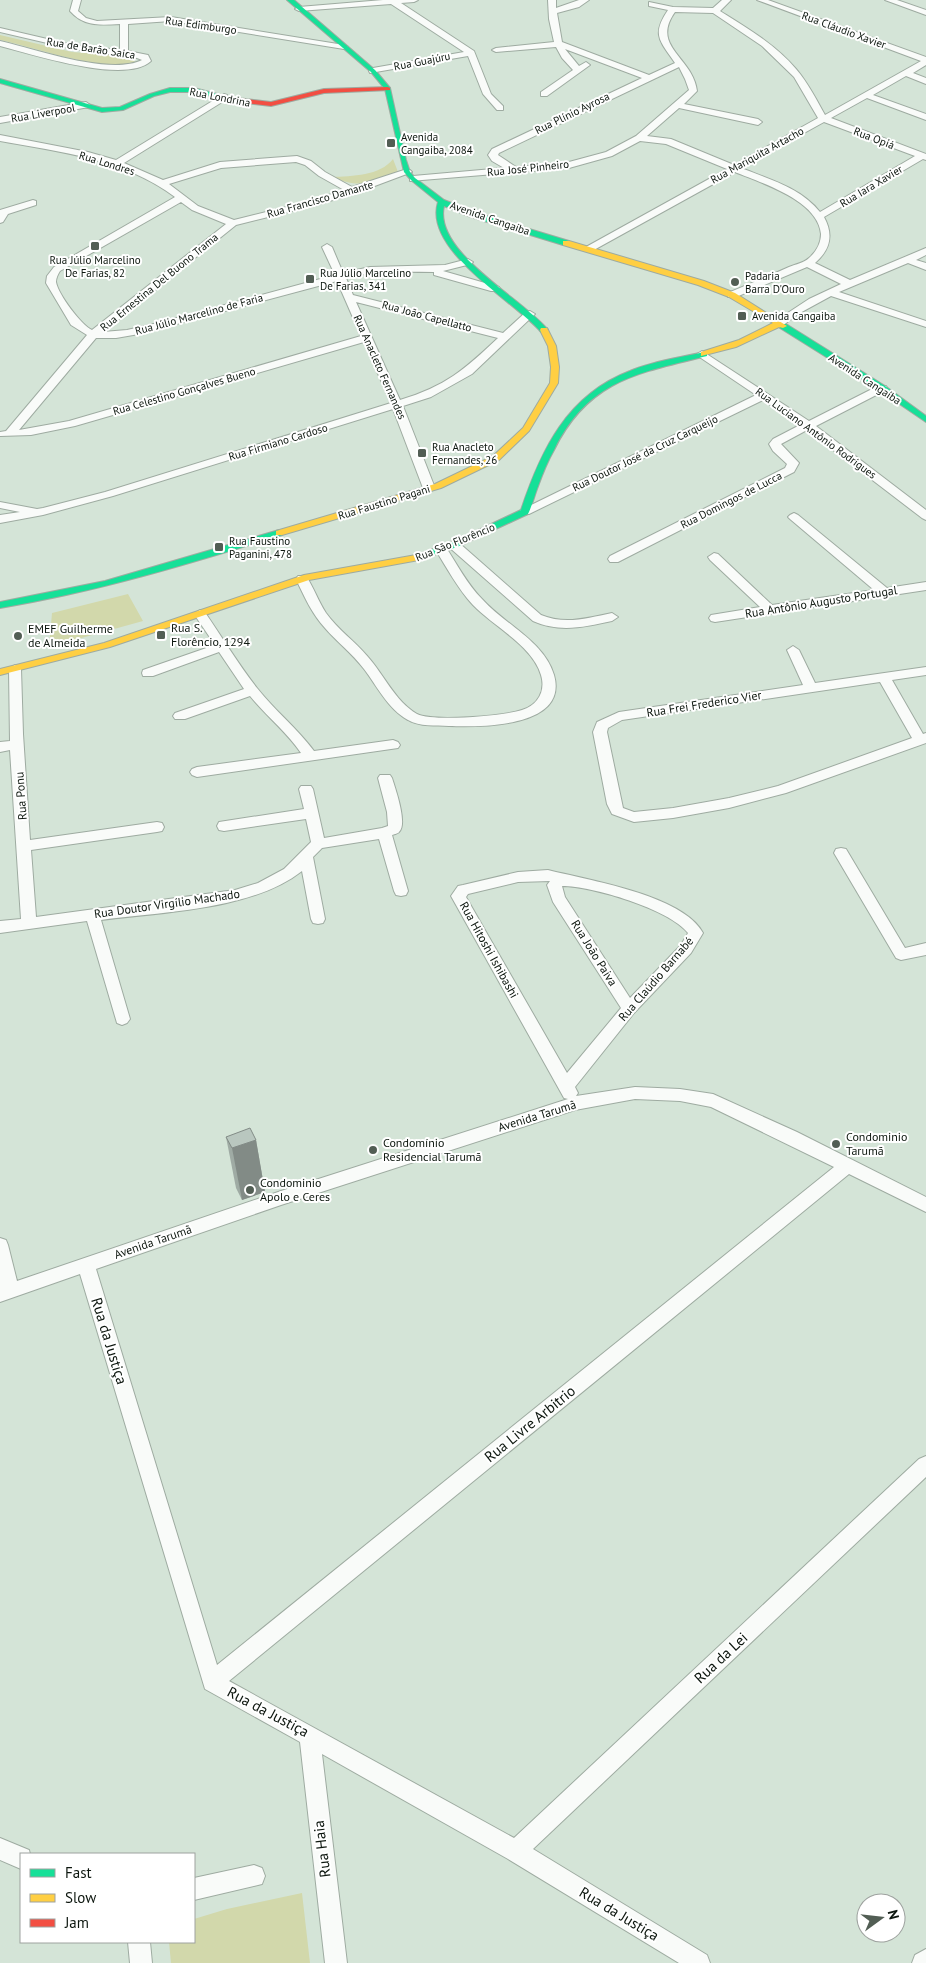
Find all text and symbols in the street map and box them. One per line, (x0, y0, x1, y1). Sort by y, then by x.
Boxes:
street label: Rua Cláudio Xavier (800, 8, 888, 52)
street label: Rua Edimburgo (164, 13, 238, 37)
street label: Rua de Barão Saica (46, 34, 136, 62)
street label: Rua Guajúru (392, 49, 452, 73)
street label: Rua Londrina (188, 84, 252, 110)
street label: Rua Plínio Ayrosa (532, 89, 612, 137)
street label: Rua Liverpool (10, 100, 77, 126)
street label: Rua Mariquita Artacho (708, 123, 806, 187)
street label: Rua Opiá (852, 124, 896, 152)
place label: Avenida Cangaiba, 2084 (401, 130, 473, 157)
marker: Avenida Cangaiba, 2084 (385, 137, 397, 149)
street label: Rua Londres (77, 148, 137, 178)
street label: Rua José Pinheiro (486, 157, 570, 179)
street label: Rua Iara Xavier (837, 162, 905, 210)
street label: Rua Francisco Damante (265, 177, 375, 221)
street label: Avenida Cangaíba (448, 198, 532, 238)
street label: Rua Ernestina Del Buono Trama (97, 230, 221, 334)
marker: Rua Júlio Marcelino De Farias, 82 (89, 240, 101, 252)
place label: Rua Júlio Marcelino De Farias, 82 (49, 253, 141, 280)
place label: Rua Júlio Marcelino De Farias, 341 (320, 266, 411, 293)
place label: Padaria Barra D'Ouro (745, 269, 805, 296)
marker: Rua Júlio Marcelino De Farias, 341 (304, 273, 316, 285)
marker: Padaria Barra D'Ouro (729, 276, 741, 288)
street label: Rua Júlio Marcelino de Faria (134, 290, 264, 338)
street label: Rua João Capellatto (381, 297, 474, 335)
place label: Avenida Cangaiba (752, 309, 835, 323)
marker: Avenida Cangaiba (736, 310, 748, 322)
street label: Rua Anacleto Fernandes (351, 312, 410, 422)
street label: Avenida Cangaíba (826, 350, 904, 408)
street label: Rua Celestino Gonçalves Bueno (111, 364, 257, 418)
street label: Rua Luciano Antônio Rodrigues (753, 384, 880, 482)
street label: Rua Doutor José da Cruz Carqueijo (570, 412, 720, 494)
street label: Rua Firmiano Cardoso (227, 420, 329, 464)
place label: Rua Anacleto Fernandes, 26 (432, 440, 497, 467)
marker: Rua Anacleto Fernandes, 26 (416, 447, 428, 459)
street label: Rua Domingos de Lucca (678, 468, 784, 532)
street label: Rua Faustino Pagani (336, 481, 432, 523)
street label: Rua São Florêncio (413, 520, 497, 564)
place label: Rua Faustino Paganini, 478 (229, 534, 292, 561)
marker: Rua Faustino Paganini, 478 (213, 541, 225, 553)
street label: Rua Antônio Augusto Portugal (744, 582, 899, 621)
place label: Rua S. Florêncio, 1294 (171, 620, 250, 649)
place label: EMEF Guilherme de Almeida (28, 621, 113, 650)
marker: Rua S. Florêncio, 1294 (155, 629, 167, 641)
marker: EMEF Guilherme de Almeida (12, 630, 24, 642)
street label: Rua Frei Frederico Vier (645, 687, 763, 720)
street label: Rua Ponu (11, 771, 30, 821)
street label: Rua Doutor Virgílio Machado (93, 886, 241, 921)
street label: Rua Hitoshi Ishibashi (457, 899, 522, 1001)
street label: Rua João Paiva (568, 917, 621, 989)
street label: Rua Claúdio Barnabé (615, 933, 696, 1024)
street label: Avenida Tarumã (496, 1097, 578, 1135)
place label: Condominio Tarumã (846, 1129, 908, 1158)
place label: Condomínio Residencial Tarumã (383, 1135, 482, 1164)
marker: Condominio Tarumã (830, 1138, 842, 1150)
marker: Condomínio Residencial Tarumã (367, 1144, 379, 1156)
place label: Condominio Apolo e Ceres (260, 1175, 330, 1204)
marker: Condominio Apolo e Ceres (244, 1184, 256, 1196)
street label: Avenida Tarumã (112, 1221, 194, 1262)
street label: Rua da Justiça (87, 1295, 132, 1387)
street label: Rua Livre Arbitrio (480, 1381, 579, 1466)
street label: Rua da Lei (690, 1628, 751, 1687)
street label: Rua da Justiça (224, 1682, 312, 1741)
street label: Rua Haia (309, 1819, 334, 1879)
legend (20, 1853, 195, 1943)
text: Fast (65, 1863, 92, 1882)
street label: Rua da Justiça (576, 1882, 663, 1945)
text: Slow (65, 1888, 96, 1907)
north arrow (856, 1893, 906, 1943)
text: N (884, 1908, 903, 1921)
text: Jam (64, 1913, 89, 1932)

